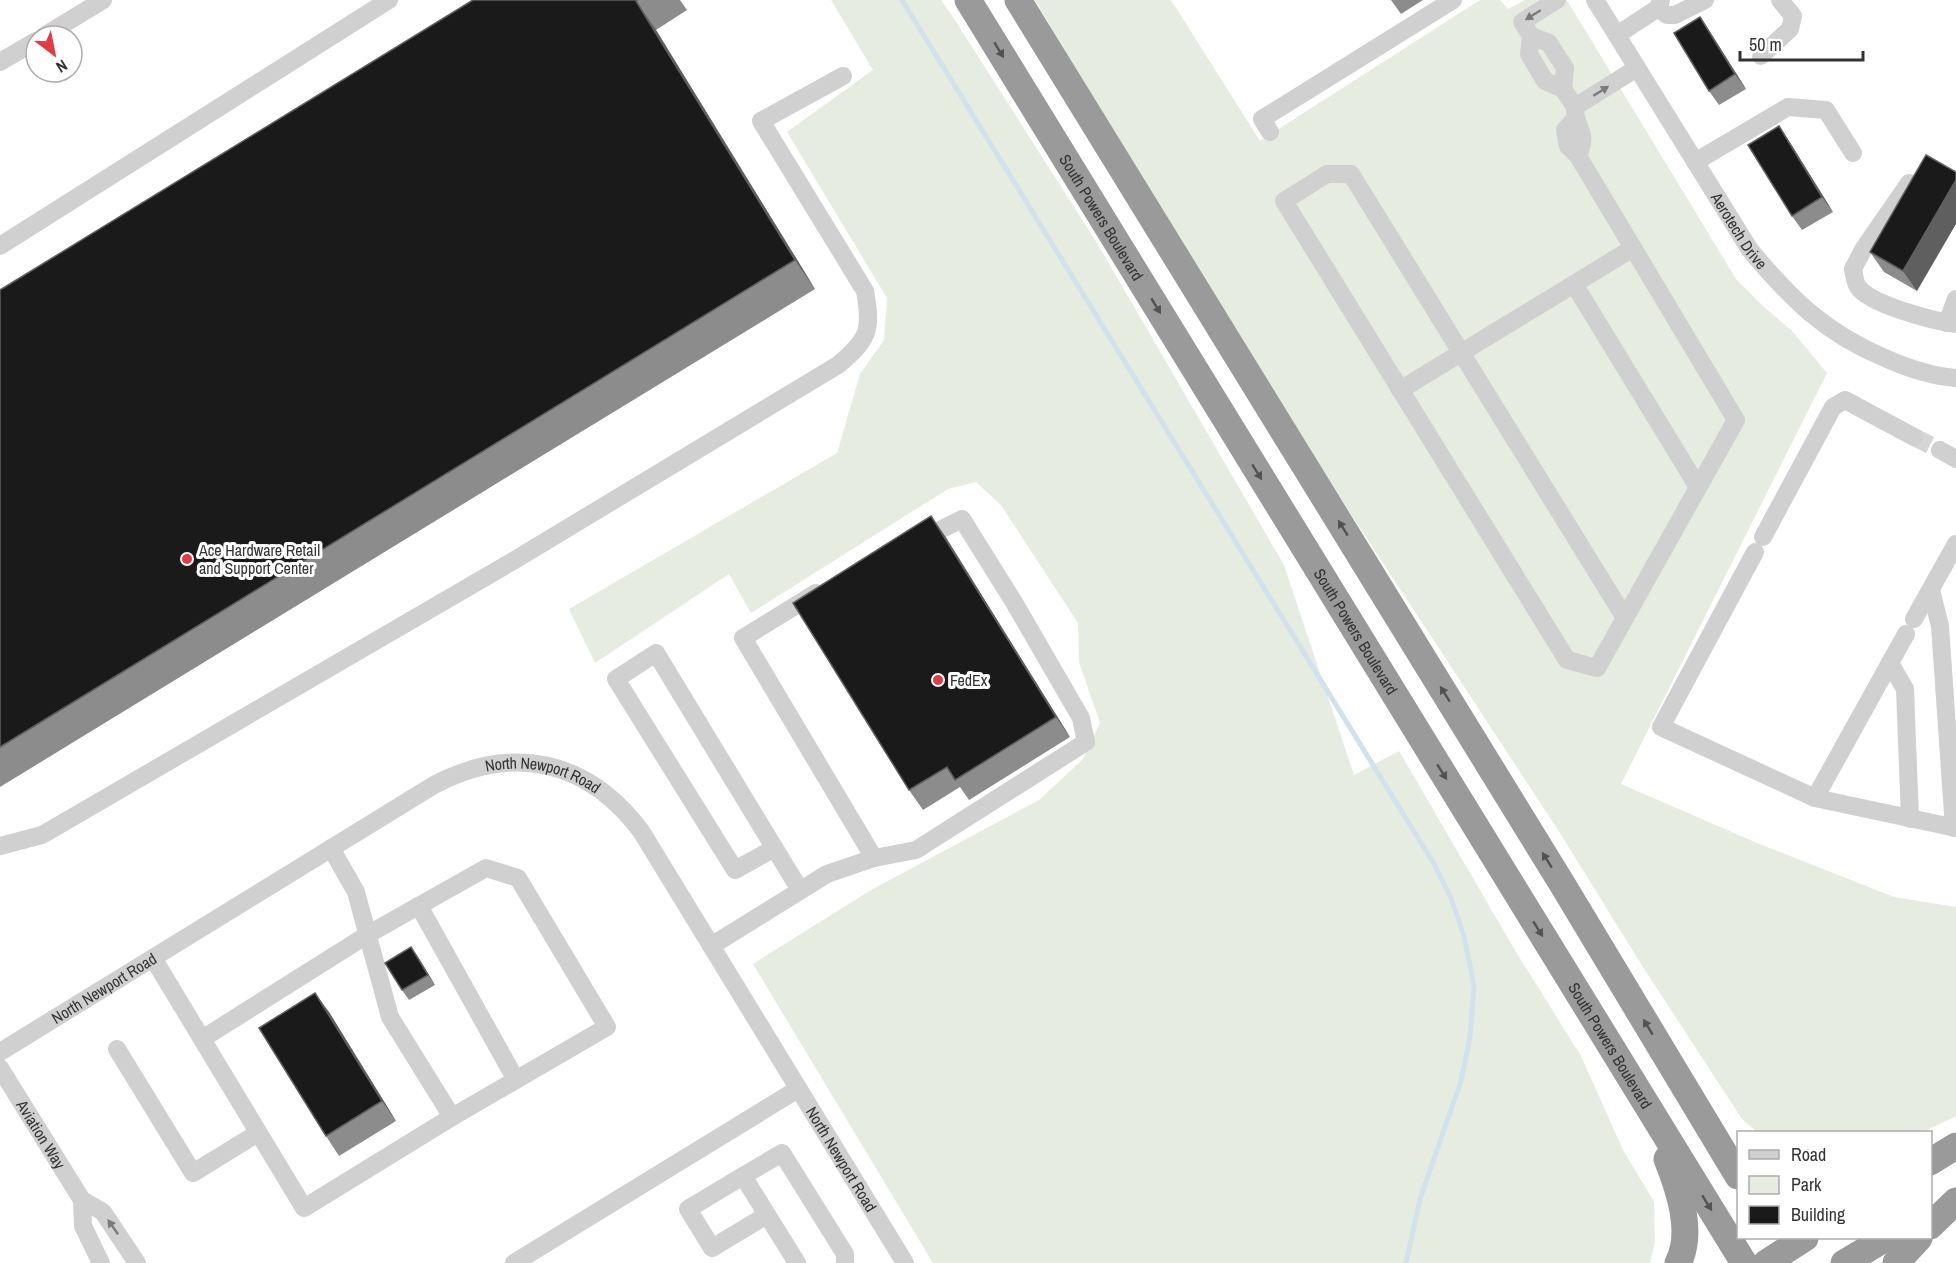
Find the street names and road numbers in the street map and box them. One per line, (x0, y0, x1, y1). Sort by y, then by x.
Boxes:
street label: South Powers Boulevard (1054, 150, 1149, 285)
street label: Aerotech Drive (1705, 187, 1772, 274)
street label: South Powers Boulevard (1309, 564, 1403, 699)
street label: North Newport Road (483, 751, 605, 798)
street label: North Newport Road (47, 947, 161, 1029)
street label: South Powers Boulevard (1563, 978, 1658, 1113)
street label: Aviation Way (11, 1095, 71, 1173)
street label: North Newport Road (801, 1102, 882, 1216)

